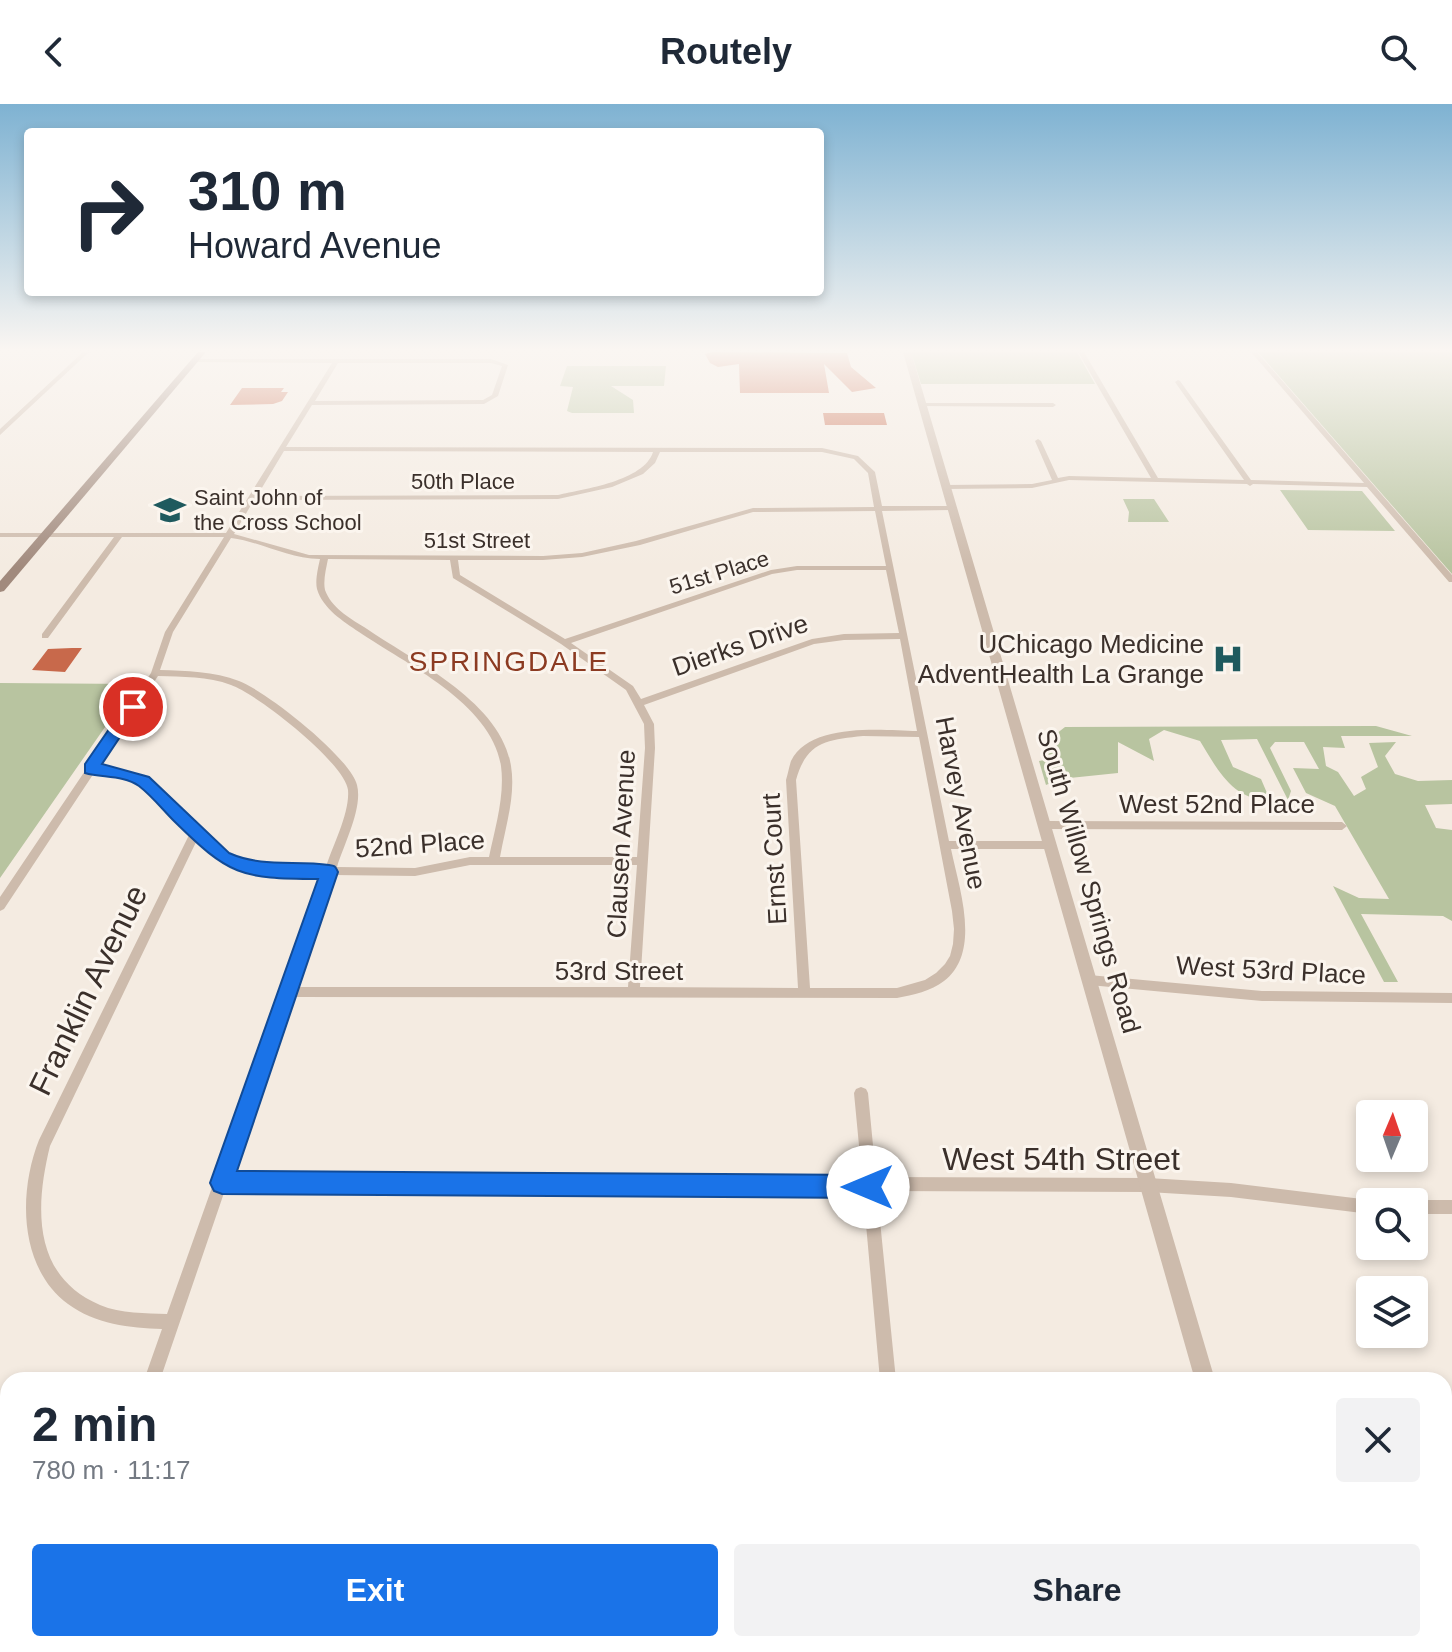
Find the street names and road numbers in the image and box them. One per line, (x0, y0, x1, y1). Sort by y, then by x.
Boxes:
street label: 50th Place (411, 469, 515, 494)
street label: 51st Street (424, 528, 530, 553)
street label: 51st Place (666, 546, 772, 599)
street label: Dierks Drive (668, 608, 812, 682)
street label: Harvey Avenue (929, 714, 993, 892)
street label: South Willow Springs Road (1031, 725, 1147, 1037)
street label: Clausen Avenue (601, 749, 641, 939)
street label: West 52nd Place (1119, 789, 1315, 819)
street label: Ernst Court (756, 792, 792, 925)
street label: 52nd Place (354, 824, 486, 864)
street label: Franklin Avenue (22, 879, 154, 1101)
street label: West 53rd Place (1175, 950, 1367, 990)
street label: 53rd Street (555, 956, 684, 986)
street label: West 54th Street (942, 1141, 1180, 1177)

